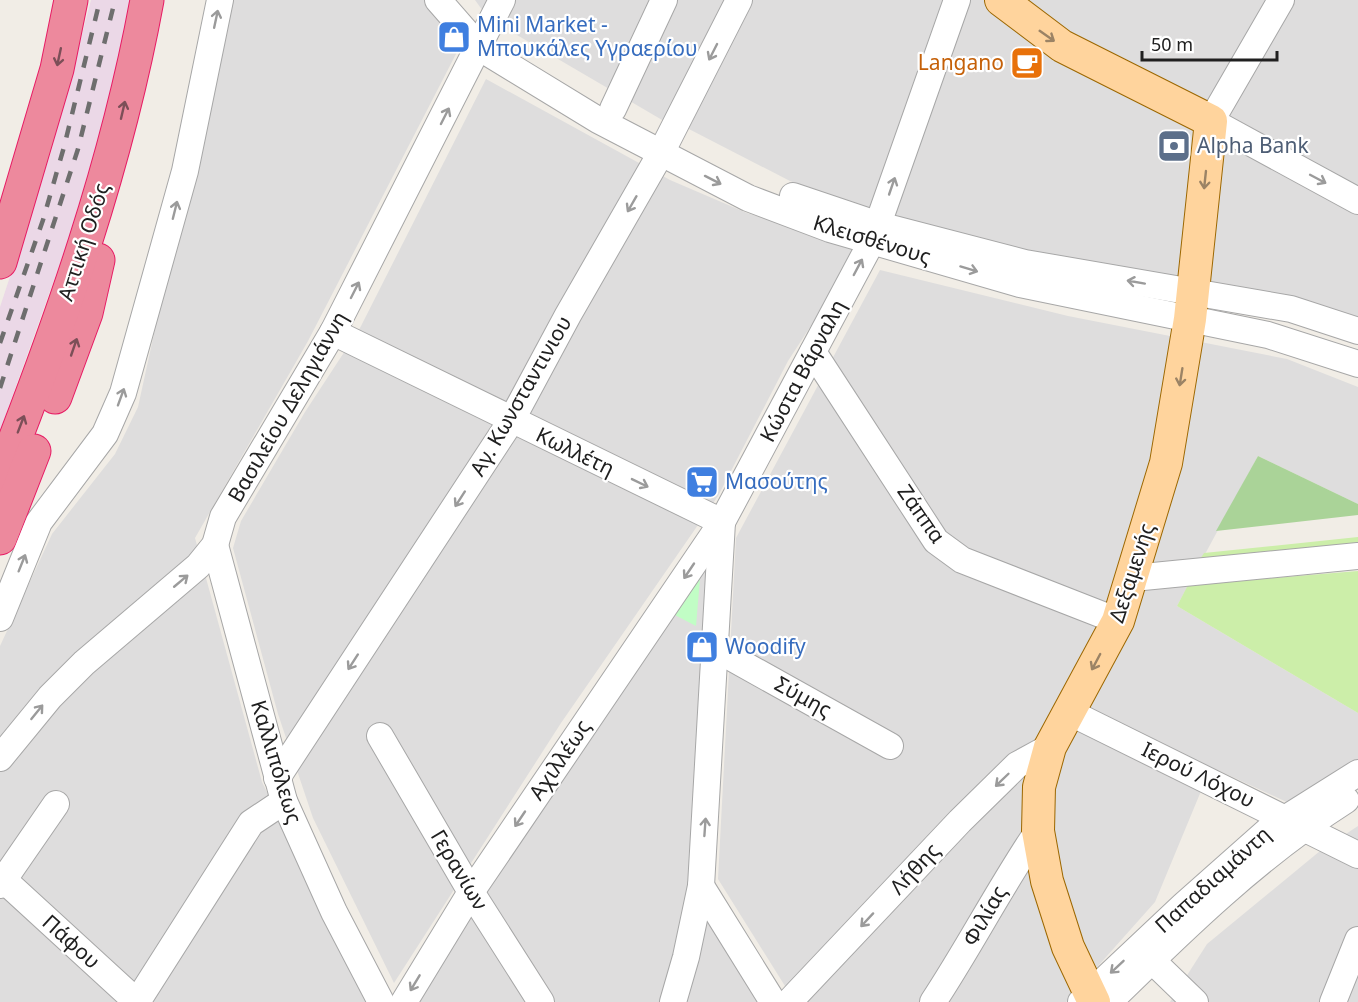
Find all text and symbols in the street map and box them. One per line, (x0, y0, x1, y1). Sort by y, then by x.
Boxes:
one-way arrow (211, 10, 222, 30)
place label: Mini Market - Μπουκάλες Υγραερίου (477, 10, 698, 62)
shop icon: Mini Market - Μπουκάλες Υγραερίου (436, 19, 472, 55)
scale bar (1142, 24, 1277, 62)
one-way arrow (1038, 30, 1055, 42)
text: 50 m (1151, 32, 1193, 56)
one-way arrow (706, 43, 718, 61)
cafe icon: Langano (1009, 45, 1045, 81)
one-way arrow (53, 47, 64, 67)
place label: Langano (918, 48, 1004, 76)
one-way arrow (117, 101, 129, 120)
one-way arrow (439, 108, 451, 126)
bank icon: Alpha Bank (1156, 128, 1192, 164)
place label: Alpha Bank (1197, 131, 1309, 159)
one-way arrow (1199, 169, 1210, 189)
one-way arrow (1309, 173, 1326, 185)
one-way arrow (704, 175, 722, 186)
one-way arrow (888, 177, 899, 196)
street label: Αττική Οδός (51, 179, 115, 304)
one-way arrow (626, 195, 638, 212)
one-way arrow (170, 201, 181, 220)
street label: Κλεισθένους (810, 208, 934, 270)
one-way arrow (852, 259, 864, 276)
one-way arrow (959, 264, 978, 275)
one-way arrow (1127, 276, 1146, 287)
one-way arrow (350, 281, 361, 299)
street label: Κώστα Βάρναλη (753, 294, 851, 447)
street label: Βασιλείου Δεληγιάννη (221, 306, 353, 507)
street label: Αγ. Κωνσταντινιου (463, 310, 577, 481)
one-way arrow (69, 338, 80, 357)
one-way arrow (1175, 366, 1186, 386)
one-way arrow (116, 388, 127, 407)
one-way arrow (16, 415, 27, 433)
street label: Κωλλέτη (532, 420, 619, 482)
supermarket icon: Μασούτης (684, 464, 720, 500)
place label: Μασούτης (725, 467, 828, 495)
one-way arrow (630, 477, 648, 489)
street label: Ζάππα (892, 479, 952, 548)
one-way arrow (454, 491, 466, 507)
street label: Δεξαμενής (1102, 519, 1160, 626)
one-way arrow (17, 555, 28, 573)
one-way arrow (683, 562, 695, 578)
one-way arrow (173, 574, 188, 588)
shop icon: Woodify (684, 629, 720, 665)
place label: Woodify (725, 632, 806, 660)
one-way arrow (1090, 653, 1101, 671)
one-way arrow (347, 654, 359, 670)
street label: Σύμης (770, 669, 837, 723)
street label: Καλλιπόλεως (245, 697, 309, 827)
one-way arrow (30, 705, 44, 720)
street label: Αχιλλέως (522, 714, 596, 805)
street label: Ιερού Λόχου (1137, 735, 1260, 814)
one-way arrow (994, 773, 1009, 787)
one-way arrow (514, 810, 526, 827)
one-way arrow (700, 818, 711, 838)
street label: Παπαδιαμάντη (1149, 820, 1276, 939)
street label: Γερανίων (425, 824, 495, 915)
street label: Λήθης (883, 836, 945, 900)
street label: Φιλίας (956, 880, 1013, 951)
street label: Πάφου (37, 908, 107, 975)
one-way arrow (859, 913, 874, 928)
one-way arrow (1110, 960, 1125, 974)
one-way arrow (409, 974, 421, 991)

